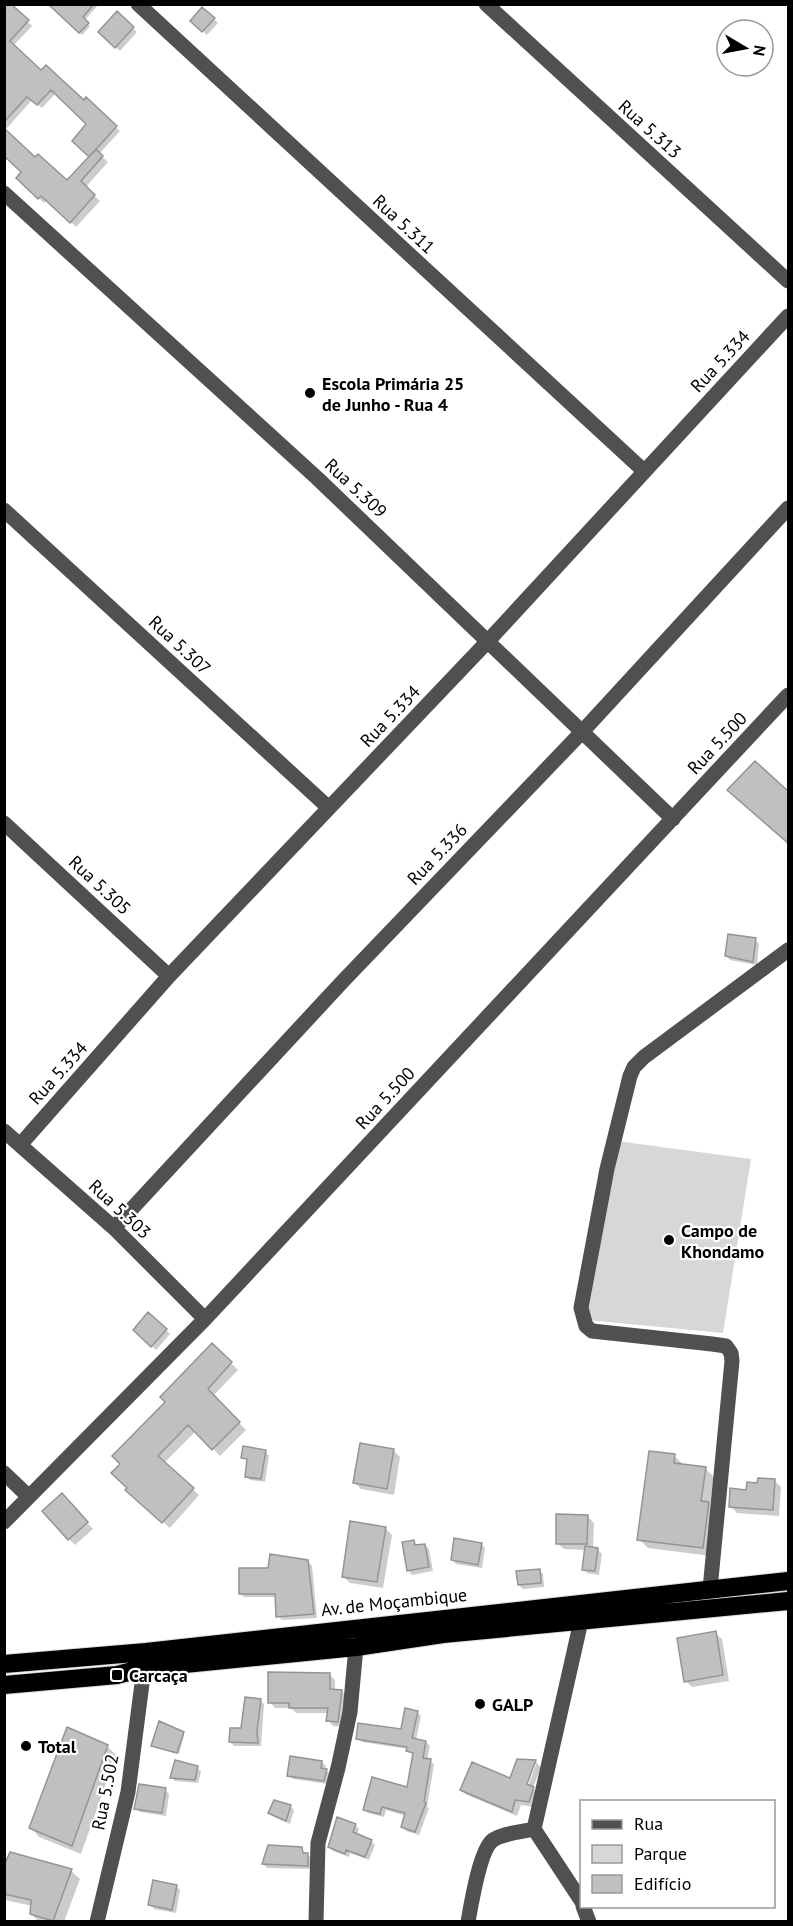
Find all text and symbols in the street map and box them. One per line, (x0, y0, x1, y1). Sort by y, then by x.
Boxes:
north arrow (715, 18, 775, 78)
text: N (749, 44, 771, 58)
street label: Rua 5.313 (614, 95, 686, 163)
street label: Rua 5.311 (368, 189, 440, 259)
street label: Rua 5.334 (685, 325, 755, 397)
place label: Escola Primária 25 de Junho - Rua 4 (322, 372, 464, 416)
marker: Escola Primária 25 de Junho - Rua 4 (303, 386, 317, 400)
street label: Rua 5.309 (320, 453, 392, 523)
street label: Rua 5.307 (144, 610, 216, 680)
street label: Rua 5.334 (355, 680, 425, 752)
street label: Rua 5.500 (682, 707, 752, 779)
street label: Rua 5.336 (402, 818, 472, 890)
street label: Rua 5.305 (64, 850, 136, 920)
street label: Rua 5.334 (24, 1037, 92, 1109)
street label: Rua 5.500 (350, 1062, 420, 1134)
street label: Rua 5.303 (84, 1174, 156, 1244)
place label: Campo de Khondamo (681, 1219, 765, 1263)
marker: Campo de Khondamo (662, 1233, 676, 1247)
street label: Av. de Moçambique (320, 1583, 468, 1621)
place label: Carcaça (129, 1664, 188, 1687)
marker: Carcaça (110, 1668, 124, 1682)
place label: GALP (492, 1693, 533, 1716)
marker: GALP (473, 1697, 487, 1711)
place label: Total (38, 1735, 77, 1758)
marker: Total (19, 1739, 33, 1753)
street label: Rua 5.502 (86, 1752, 124, 1832)
legend (580, 1800, 775, 1908)
text: Rua (634, 1812, 663, 1835)
text: Parque (634, 1842, 687, 1865)
text: Edifício (634, 1872, 691, 1895)

